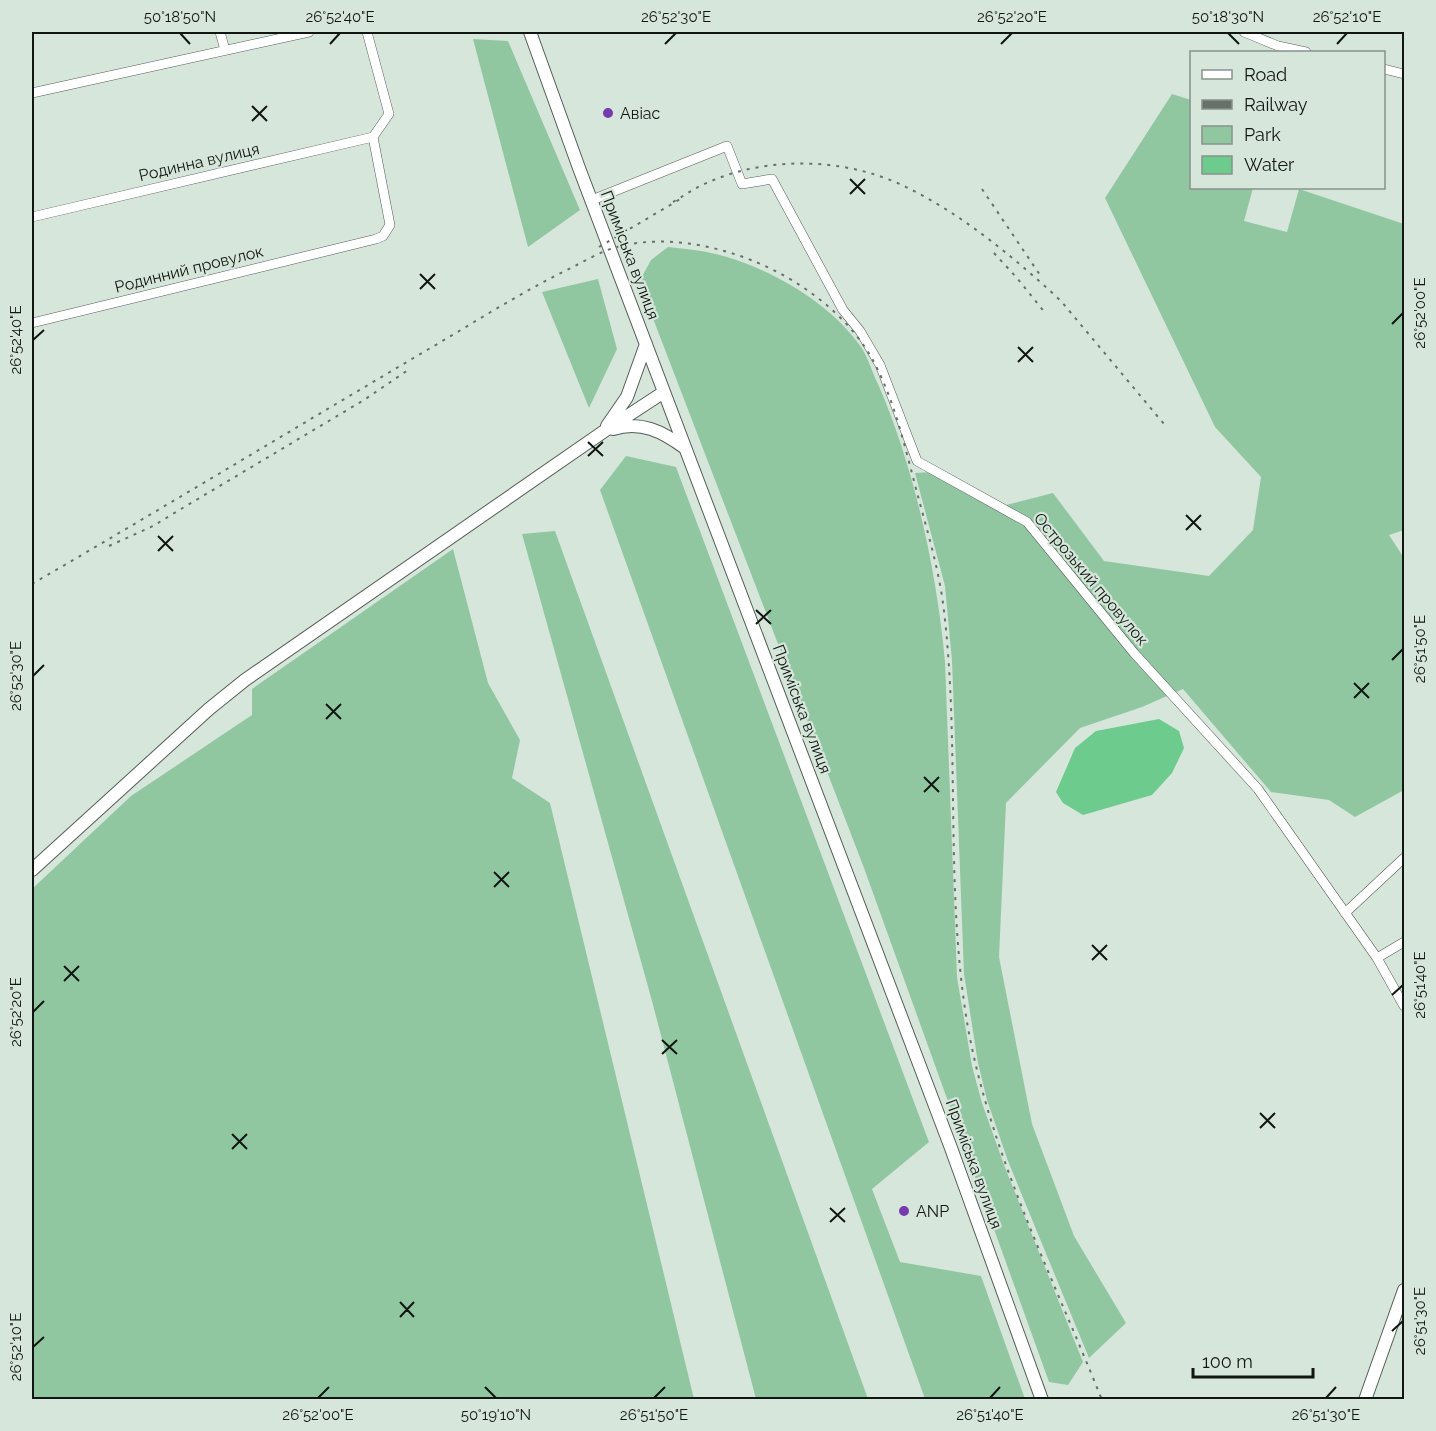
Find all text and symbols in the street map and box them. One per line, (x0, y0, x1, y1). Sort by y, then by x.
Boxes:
text: 50°18'50"N (144, 8, 216, 26)
text: 26°52'40"E (305, 8, 375, 26)
text: 26°52'30"E (641, 8, 711, 26)
text: 26°52'20"E (977, 8, 1047, 26)
text: 50°18'30"N (1192, 8, 1264, 26)
text: 26°52'10"E (1313, 8, 1381, 26)
legend (1190, 51, 1385, 189)
text: Road (1244, 64, 1287, 85)
text: Railway (1244, 94, 1308, 115)
place label: Авіас (620, 104, 661, 123)
marker: Авіас (601, 106, 615, 120)
text: Park (1244, 124, 1281, 145)
street label: Родинна вулиця (137, 139, 261, 185)
text: Water (1244, 154, 1295, 175)
street label: Приміська вулиця (597, 188, 663, 322)
street label: Родинний провулок (113, 241, 265, 297)
text: 26°52'00"E (1411, 277, 1429, 349)
text: 26°52'40"E (7, 305, 25, 375)
street label: Острозький провулок (1030, 509, 1152, 649)
text: 26°51'50"E (1411, 615, 1429, 683)
text: 26°52'30"E (7, 641, 25, 711)
street label: Приміська вулиця (769, 642, 835, 776)
text: 26°51'40"E (1411, 951, 1429, 1019)
text: 26°52'20"E (7, 977, 25, 1047)
street label: Приміська вулиця (942, 1097, 1006, 1231)
place label: ANP (916, 1202, 949, 1221)
marker: ANP (897, 1204, 911, 1218)
text: 26°51'30"E (1411, 1287, 1429, 1355)
text: 26°52'10"E (7, 1313, 25, 1381)
scale bar (1193, 1341, 1313, 1379)
text: 100 m (1202, 1351, 1253, 1372)
text: 26°52'00"E (282, 1406, 354, 1424)
text: 50°19'10"N (461, 1406, 531, 1424)
text: 26°51'50"E (620, 1406, 688, 1424)
text: 26°51'40"E (956, 1406, 1024, 1424)
text: 26°51'30"E (1292, 1406, 1360, 1424)

